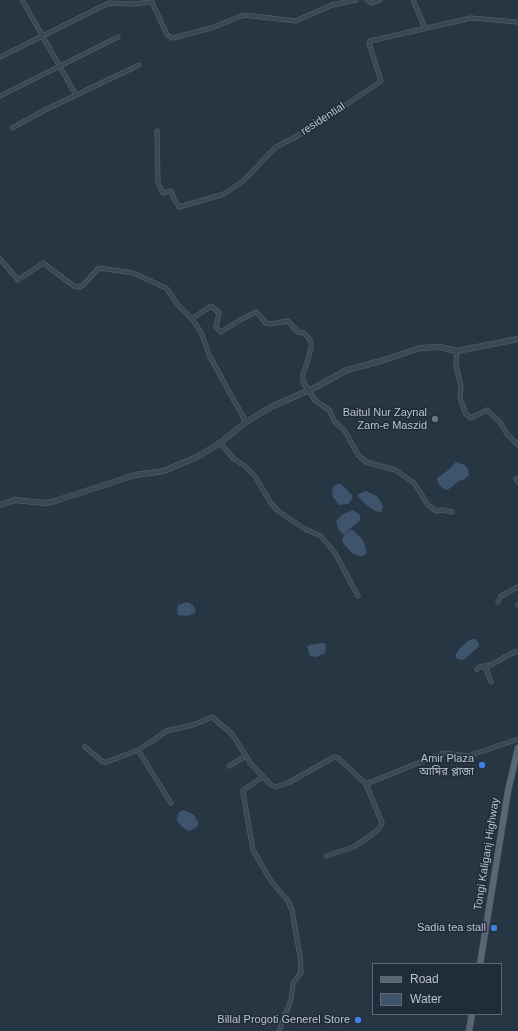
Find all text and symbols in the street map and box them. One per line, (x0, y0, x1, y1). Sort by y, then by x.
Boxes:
street label: residential (298, 100, 348, 138)
place label: Baitul Nur Zaynal Zam-e Maszid (343, 406, 427, 432)
marker: Baitul Nur Zaynal Zam-e Maszid (430, 414, 440, 424)
place label: Amir Plaza আমির প্লাজা (419, 752, 474, 778)
marker: Amir Plaza আমির প্লাজা (477, 760, 487, 770)
street label: Tongi Kaliganj Highway (472, 797, 502, 911)
place label: Sadia tea stall (417, 921, 486, 935)
marker: Sadia tea stall (489, 923, 499, 933)
legend (372, 963, 502, 1015)
text: Road (410, 972, 439, 986)
text: Water (410, 992, 442, 1006)
place label: Billal Progoti Generel Store (217, 1013, 350, 1027)
marker: Billal Progoti Generel Store (353, 1015, 363, 1025)

